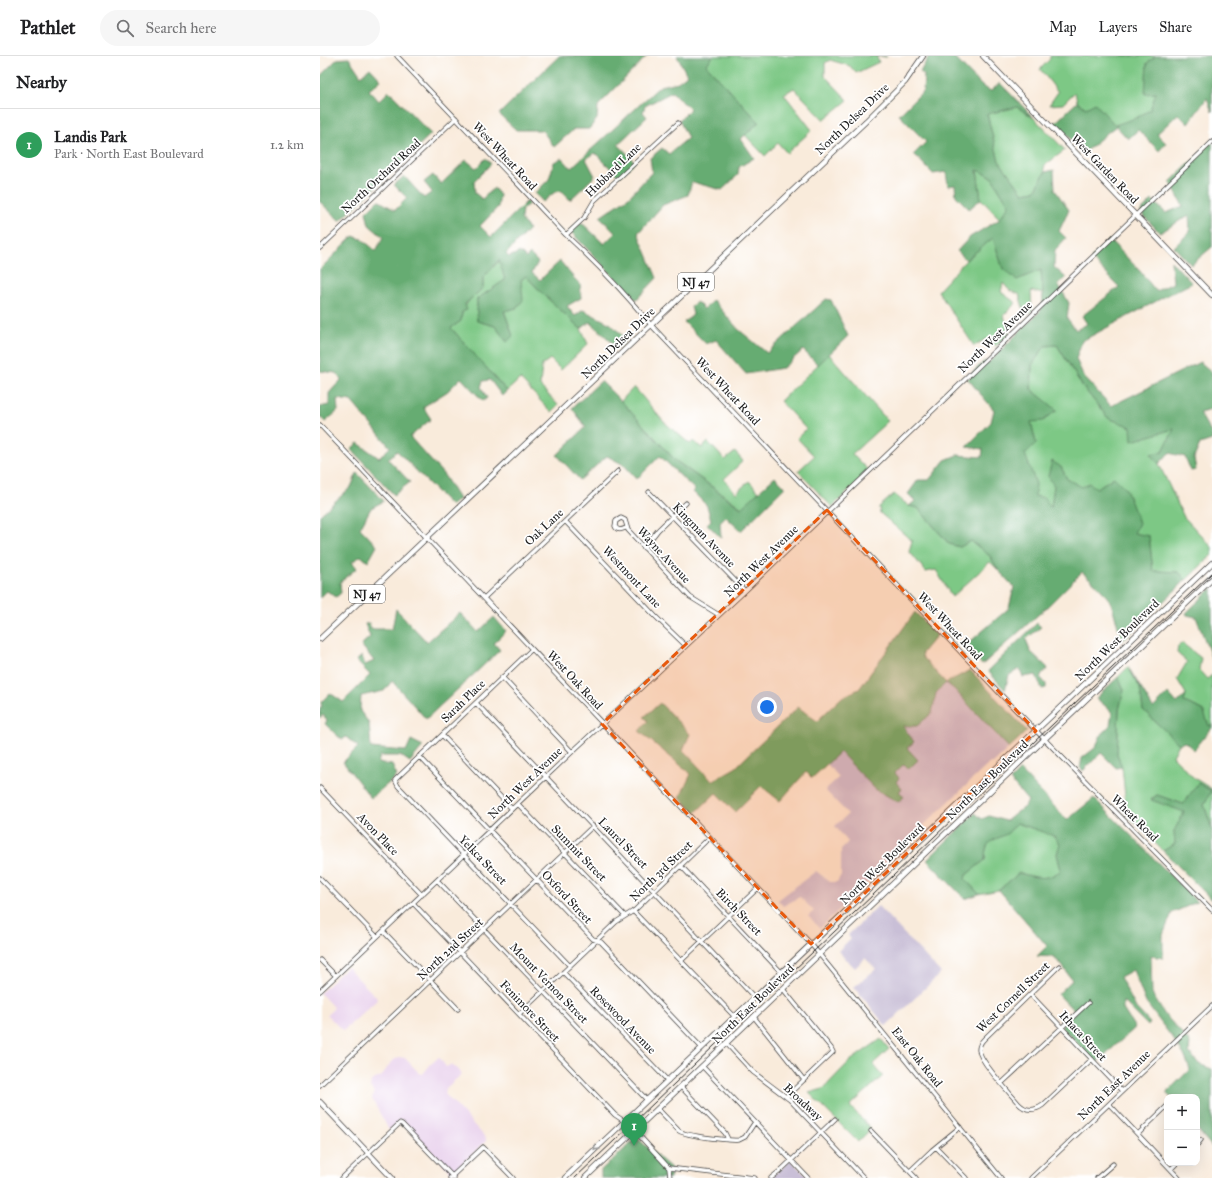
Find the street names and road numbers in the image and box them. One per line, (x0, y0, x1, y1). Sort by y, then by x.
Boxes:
street label: North Delsea Drive (812, 80, 892, 158)
street label: West Wheat Road (470, 119, 540, 193)
street label: West Garden Road (1068, 131, 1142, 207)
street label: North Orchard Road (339, 136, 423, 216)
street label: Hubbard Lane (582, 140, 644, 200)
road number: NJ 47 (678, 273, 714, 291)
street label: North West Avenue (955, 298, 1035, 376)
street label: North Delsea Drive (578, 304, 658, 382)
street label: West Wheat Road (693, 354, 763, 428)
street label: Kingman Avenue (669, 500, 738, 571)
street label: Oak Lane (522, 506, 566, 548)
street label: North West Avenue (721, 522, 801, 600)
street label: Wayne Avenue (635, 524, 693, 586)
street label: Westmont Lane (600, 543, 664, 611)
road number: NJ 47 (349, 585, 385, 603)
street label: West Wheat Road (915, 589, 985, 663)
street label: North West Boulevard (1072, 596, 1162, 684)
street label: West Oak Road (544, 648, 606, 712)
street label: Sarah Place (438, 676, 488, 726)
street label: North East Boulevard (943, 737, 1031, 823)
street label: North West Avenue (485, 744, 565, 822)
street label: Wheat Road (1109, 792, 1161, 844)
street label: Avon Place (354, 809, 402, 858)
street label: Laurel Street (595, 815, 651, 872)
street label: North West Boulevard (837, 820, 927, 908)
street label: Summit Street (548, 822, 610, 885)
street label: Yelkca Street (456, 832, 510, 888)
street label: North 3rd Street (627, 837, 696, 904)
street label: Oxford Street (539, 868, 596, 927)
street label: Birch Street (713, 886, 765, 939)
street label: North 2nd Street (414, 914, 486, 983)
street label: Mount Vernon Street (507, 940, 592, 1027)
street label: West Cornell Street (974, 958, 1053, 1035)
street label: North East Boulevard (709, 961, 797, 1047)
street label: Fenimore Street (497, 977, 563, 1045)
street label: Rosewood Avenue (587, 983, 659, 1057)
street label: Ithaca Street (1056, 1008, 1110, 1065)
street label: East Oak Road (889, 1024, 945, 1090)
street label: North East Avenue (1075, 1047, 1153, 1123)
street label: Broadway (781, 1081, 826, 1124)

